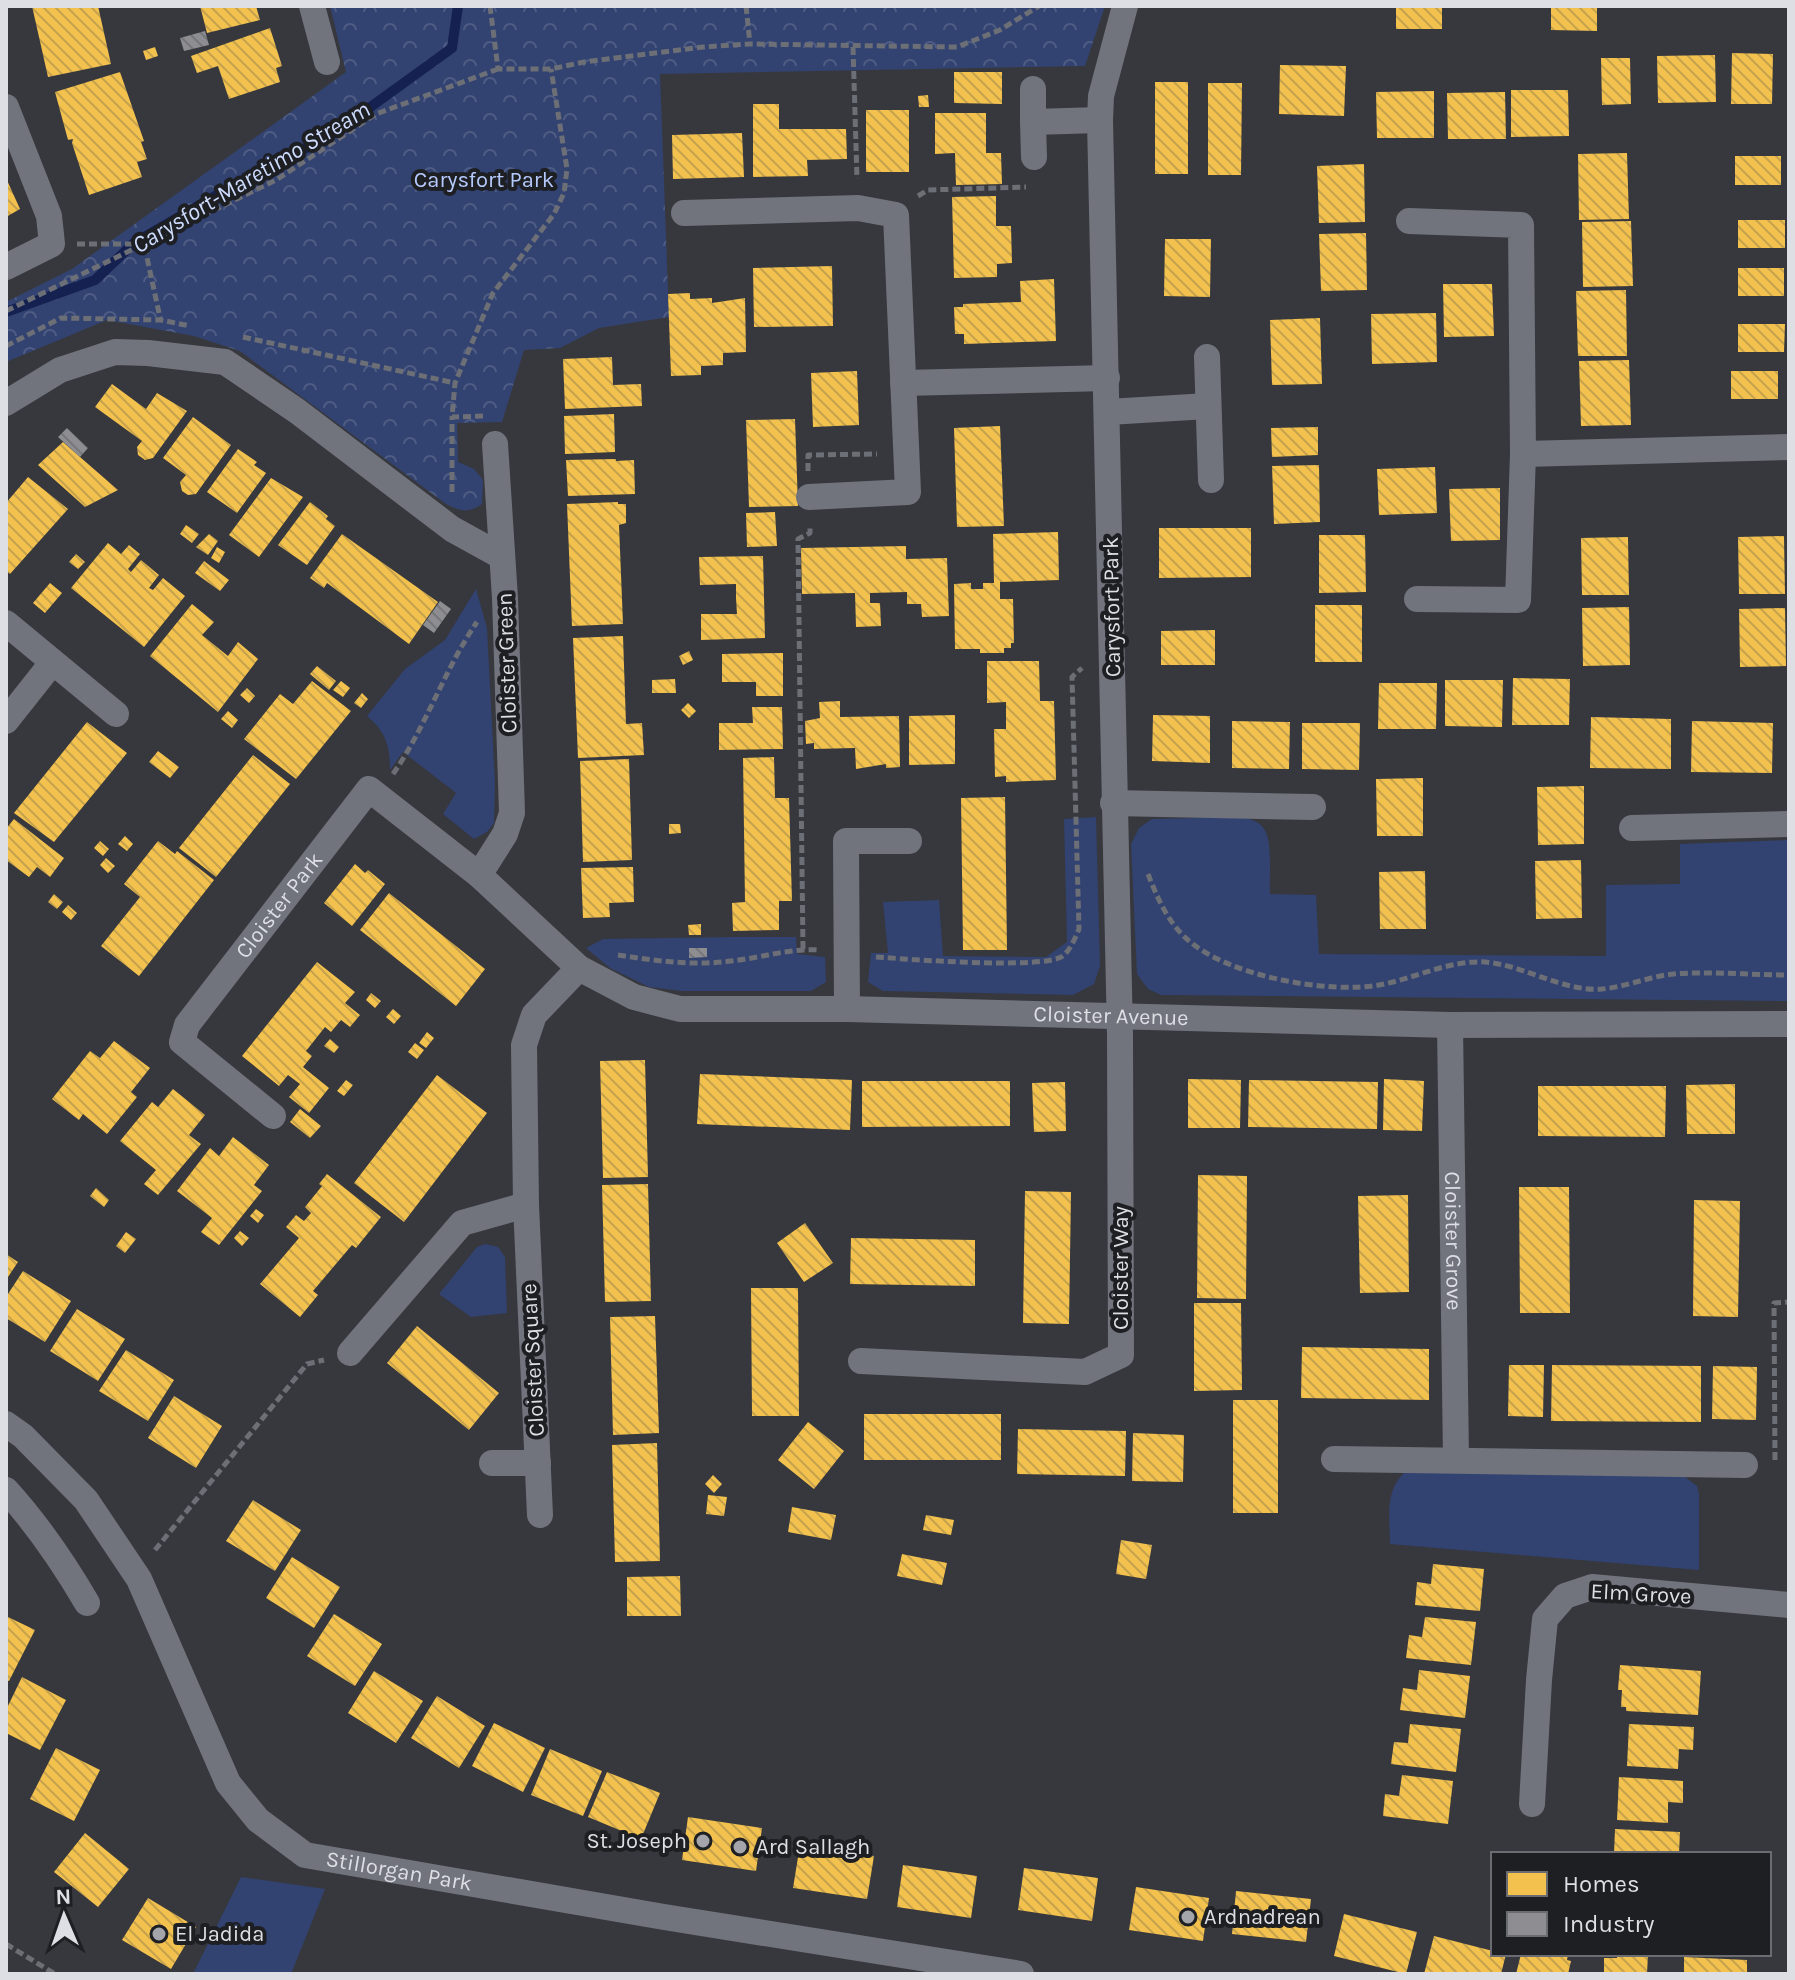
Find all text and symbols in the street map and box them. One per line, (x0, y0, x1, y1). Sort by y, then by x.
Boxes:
water label: Carysfort-Maretimo Stream (127, 95, 375, 259)
park label: Carysfort Park (414, 167, 554, 193)
street label: Carysfort Park (1098, 537, 1126, 677)
street label: Cloister Green (492, 592, 522, 734)
street label: Cloister Park (230, 847, 328, 964)
street label: Cloister Avenue (1033, 1001, 1189, 1031)
street label: Cloister Grove (1439, 1171, 1467, 1311)
street label: Cloister Way (1108, 1206, 1134, 1330)
street label: Cloister Square (516, 1283, 550, 1437)
street label: Elm Grove (1590, 1578, 1692, 1610)
place label: St. Joseph (586, 1828, 687, 1854)
marker: St. Joseph (694, 1832, 712, 1850)
place label: Ard Sallagh (756, 1834, 870, 1860)
marker: Ard Sallagh (731, 1838, 749, 1856)
street label: Stillorgan Park (324, 1846, 474, 1897)
legend (1491, 1852, 1771, 1956)
text: Homes (1563, 1870, 1640, 1898)
north arrow (24, 1876, 104, 1956)
text: N (55, 1884, 72, 1910)
place label: Ardnadrean (1204, 1904, 1321, 1930)
marker: Ardnadrean (1179, 1908, 1197, 1926)
text: Industry (1563, 1910, 1654, 1938)
place label: El Jadida (175, 1921, 264, 1947)
marker: El Jadida (150, 1925, 168, 1943)

